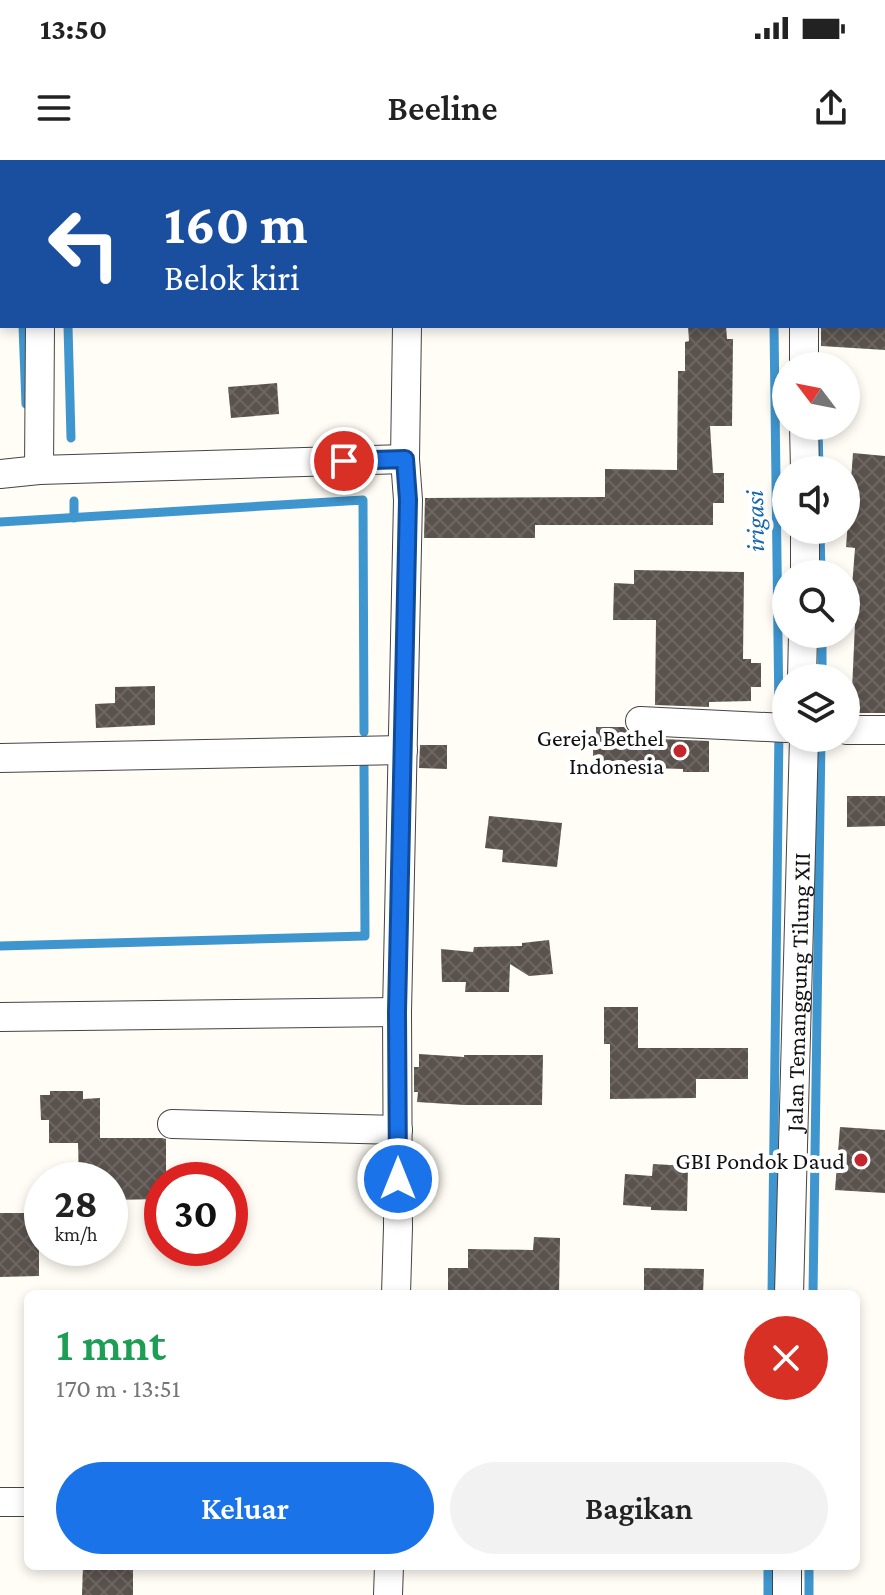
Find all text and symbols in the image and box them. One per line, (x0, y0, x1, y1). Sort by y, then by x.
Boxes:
text: 13:50 (40, 12, 107, 45)
icon: menu (32, 86, 76, 130)
icon: share (809, 86, 853, 130)
text: Beeline (387, 88, 498, 128)
icon: left (32, 192, 136, 296)
text: 160 m (164, 193, 308, 255)
text: Belok kiri (164, 258, 300, 298)
north arrow (772, 352, 860, 440)
map controls (772, 352, 860, 752)
pin (310, 427, 378, 495)
icon: arrive (322, 439, 366, 483)
button: sound (772, 456, 860, 544)
water label: irigasi (740, 490, 770, 552)
button: search (772, 560, 860, 648)
button: layers (772, 664, 860, 752)
place label: Gereja Bethel Indonesia (537, 724, 664, 779)
marker: Gereja Bethel Indonesia (671, 742, 689, 760)
street label: Jalan Temanggung Tilung XII (780, 852, 814, 1134)
position arrow (356, 1137, 440, 1221)
place label: GBI Pondok Daud (676, 1147, 845, 1174)
marker: GBI Pondok Daud (852, 1151, 870, 1169)
speed limit sign: 30 (144, 1162, 248, 1266)
text: 28 (54, 1181, 98, 1226)
text: km/h (54, 1223, 98, 1245)
button: close (744, 1316, 828, 1400)
text: 1 mnt (56, 1317, 166, 1370)
text: 170 m · 13:51 (56, 1374, 180, 1403)
button: Keluar (56, 1462, 434, 1554)
button: Bagikan (450, 1462, 828, 1554)

